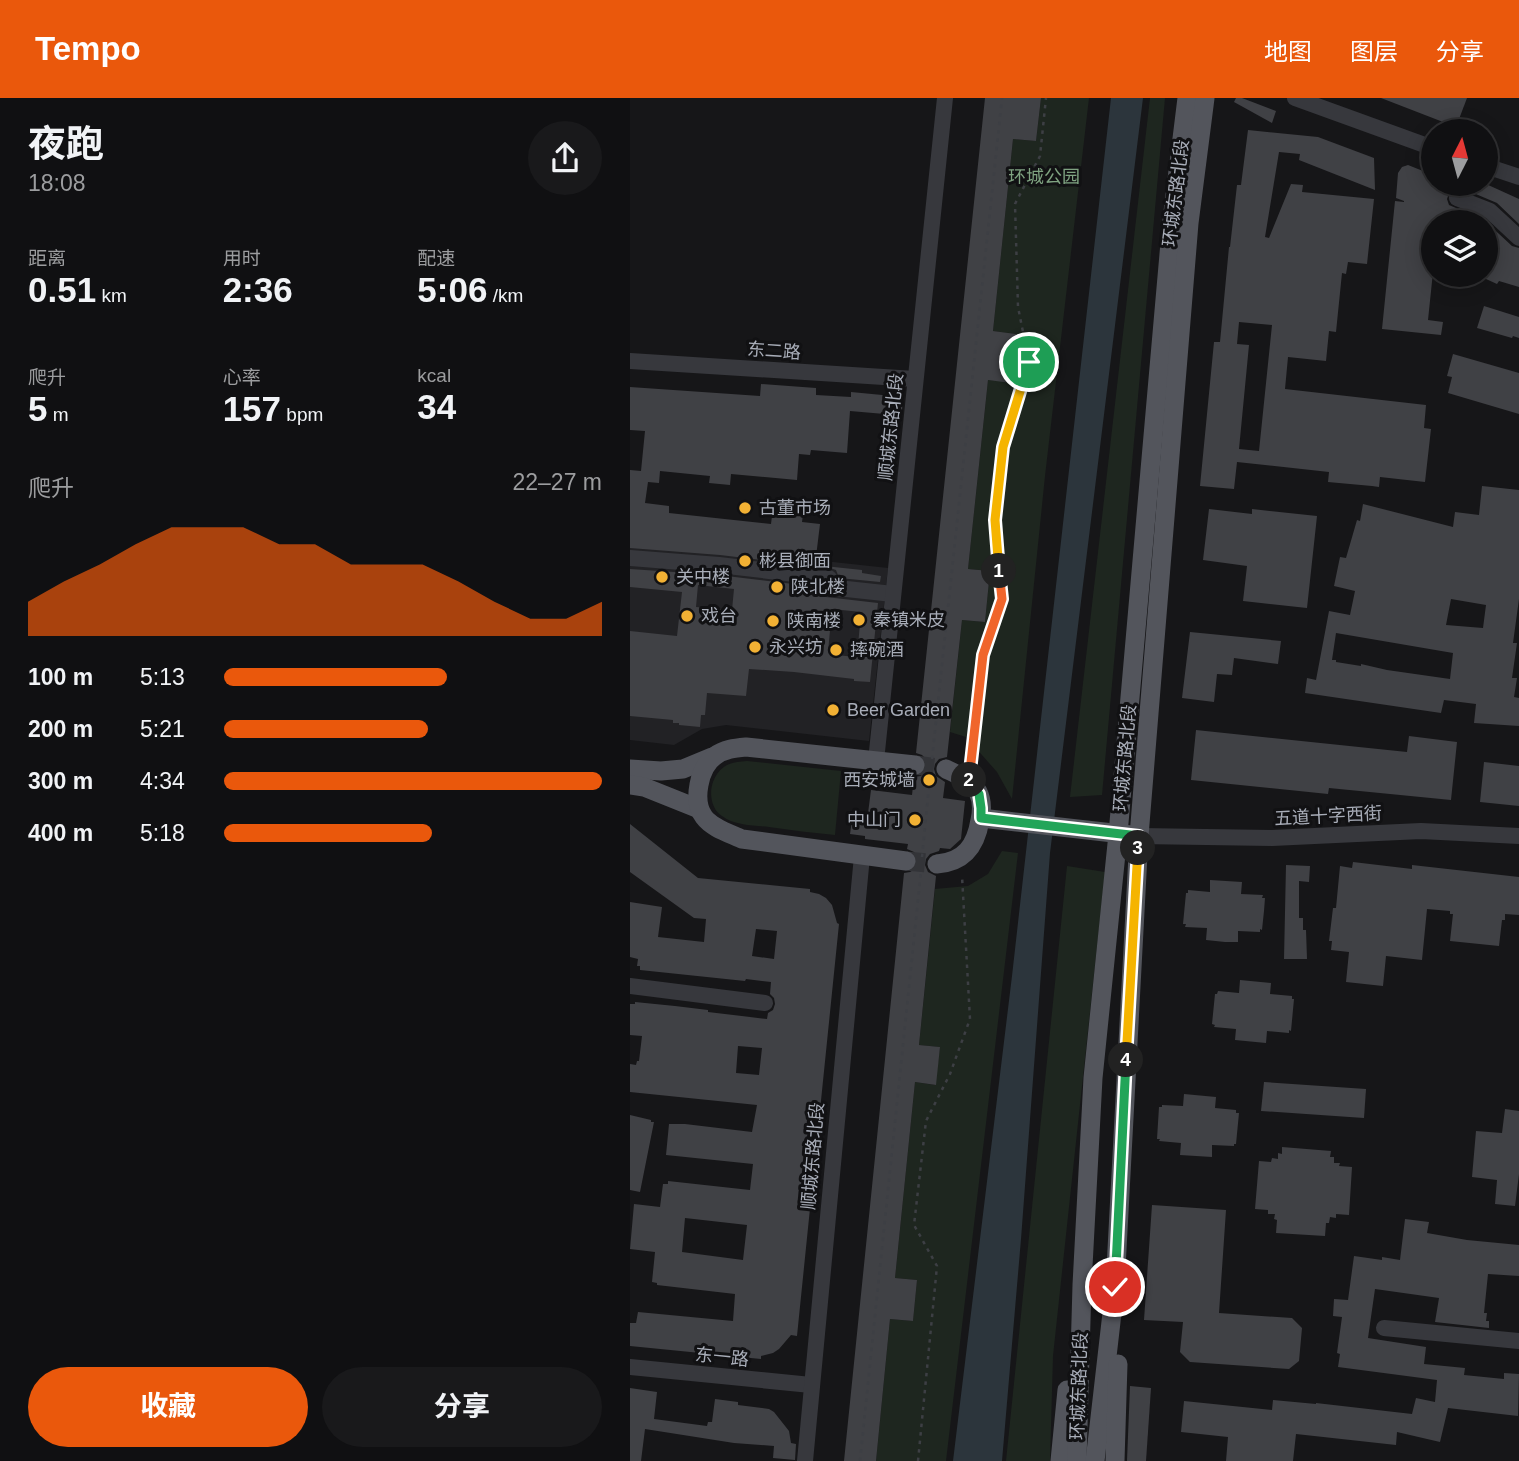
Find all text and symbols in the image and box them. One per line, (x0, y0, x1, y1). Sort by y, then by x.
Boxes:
text: Tempo (35, 30, 141, 67)
text: 地图 (1264, 38, 1312, 65)
text: 图层 (1350, 38, 1398, 65)
text: 分享 (1436, 38, 1484, 65)
north arrow (1421, 119, 1498, 196)
map controls (1421, 119, 1498, 287)
button: share (528, 121, 602, 195)
text: 夜跑 (28, 123, 104, 165)
street label: 环城东路北段 (1159, 138, 1193, 248)
park label: 环城公园 (1008, 167, 1080, 187)
text: 18:08 (28, 170, 86, 196)
button: layers (1421, 210, 1498, 287)
text: 距离 (28, 248, 66, 269)
text: 用时 (223, 248, 261, 269)
text: 配速 (417, 248, 455, 269)
text: 0.51 (28, 270, 96, 309)
text: 2:36 (223, 270, 293, 309)
text: 5:06 (417, 270, 487, 309)
text: km (96, 285, 127, 306)
text: /km (487, 285, 523, 306)
pin (999, 332, 1059, 392)
street label: 东二路 (746, 339, 802, 363)
icon: arrive (1010, 343, 1048, 381)
text: kcal (417, 365, 451, 386)
text: 爬升 (28, 367, 66, 388)
text: 心率 (223, 367, 261, 388)
street label: 顺城东路北段 (875, 372, 907, 482)
text: 34 (417, 387, 456, 426)
text: 5 (28, 389, 47, 428)
text: 157 (223, 389, 281, 428)
text: m (47, 404, 69, 425)
text: bpm (281, 404, 323, 425)
text: 22–27 m (512, 469, 602, 495)
text: 爬升 (28, 475, 74, 501)
place label: 古董市场 (759, 498, 831, 518)
marker: 古董市场 (737, 500, 753, 516)
place label: 彬县御面 (759, 551, 831, 571)
marker: 彬县御面 (737, 553, 753, 569)
pin: 1 (982, 554, 1016, 588)
text: 1 (993, 560, 1004, 581)
place label: 关中楼 (676, 567, 730, 587)
marker: 关中楼 (654, 569, 670, 585)
place label: 陕北楼 (791, 577, 845, 597)
marker: 陕北楼 (769, 579, 785, 595)
place label: 戏台 (701, 606, 737, 626)
marker: 戏台 (679, 608, 695, 624)
place label: 秦镇米皮 (873, 610, 945, 630)
place label: 陕南楼 (787, 611, 841, 631)
marker: 秦镇米皮 (851, 612, 867, 628)
marker: 陕南楼 (765, 613, 781, 629)
place label: 永兴坊 (769, 637, 823, 657)
marker: 永兴坊 (747, 639, 763, 655)
place label: 摔碗酒 (850, 640, 904, 660)
marker: 摔碗酒 (828, 642, 844, 658)
text: 100 m (28, 664, 93, 690)
text: 5:13 (140, 664, 185, 690)
place label: Beer Garden (847, 700, 950, 720)
marker: Beer Garden (825, 702, 841, 718)
street label: 环城东路北段 (1110, 703, 1140, 813)
text: 200 m (28, 716, 93, 742)
text: 5:21 (140, 716, 185, 742)
pin: 2 (952, 762, 986, 798)
text: 300 m (28, 768, 93, 794)
text: 4:34 (140, 768, 185, 794)
text: 2 (963, 769, 974, 790)
place label: 西安城墙 (843, 770, 915, 790)
marker: 西安城墙 (921, 772, 937, 788)
street label: 五道十字西街 (1274, 803, 1382, 829)
place label: 中山门 (847, 810, 901, 830)
marker: 中山门 (907, 812, 923, 828)
text: 400 m (28, 820, 93, 846)
text: 5:18 (140, 820, 185, 846)
pin: 3 (1120, 830, 1156, 866)
text: 3 (1132, 837, 1143, 858)
pin: 4 (1108, 1042, 1144, 1077)
text: 4 (1120, 1049, 1131, 1070)
street label: 顺城东路北段 (798, 1101, 828, 1211)
pin (1085, 1257, 1145, 1317)
icon: check (1096, 1268, 1134, 1306)
street label: 环城东路北段 (1067, 1332, 1091, 1440)
street label: 东一路 (694, 1344, 750, 1370)
button: 收藏 (28, 1367, 308, 1447)
button: 分享 (322, 1367, 602, 1447)

